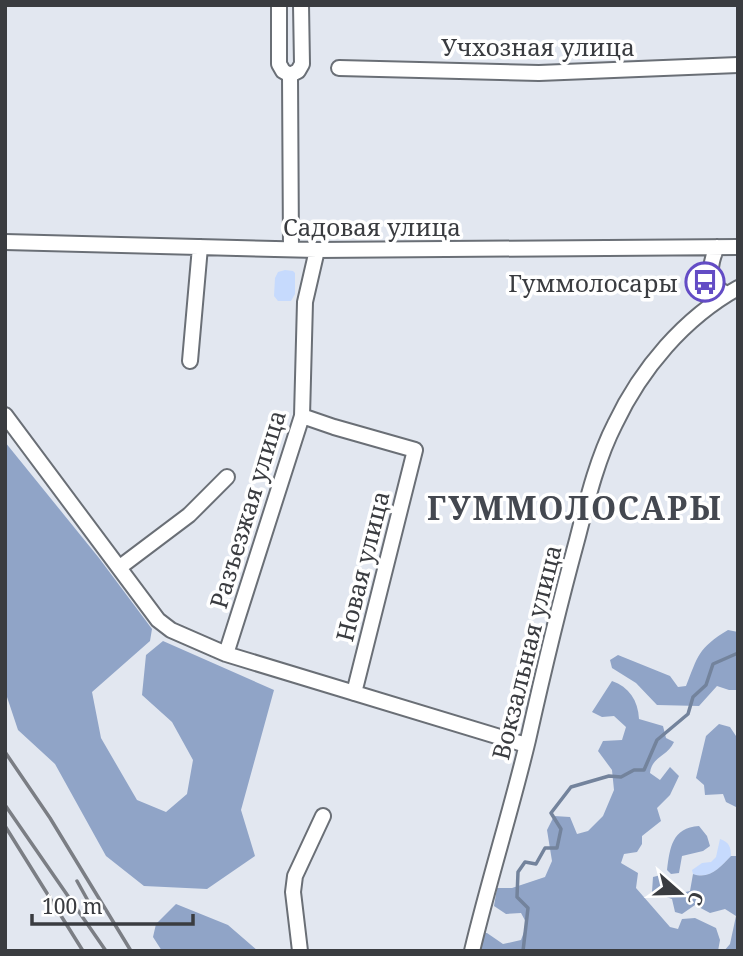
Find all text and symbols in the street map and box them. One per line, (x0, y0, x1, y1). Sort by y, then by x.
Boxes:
street label: Учхозная улица (441, 30, 635, 63)
street label: Садовая улица (283, 210, 461, 243)
bus stop icon: Гуммолосары (684, 261, 726, 303)
place label: Гуммолосары (508, 266, 678, 299)
street label: Разъезжая улица (201, 406, 293, 612)
district label: ГУММОЛОСАРЫ (427, 486, 723, 529)
street label: Новая улица (327, 487, 397, 645)
street label: Вокзальная улица (483, 541, 569, 763)
north arrow (645, 858, 715, 928)
scale bar (32, 883, 192, 927)
text: С (682, 888, 710, 909)
text: 100 m (42, 892, 103, 920)

